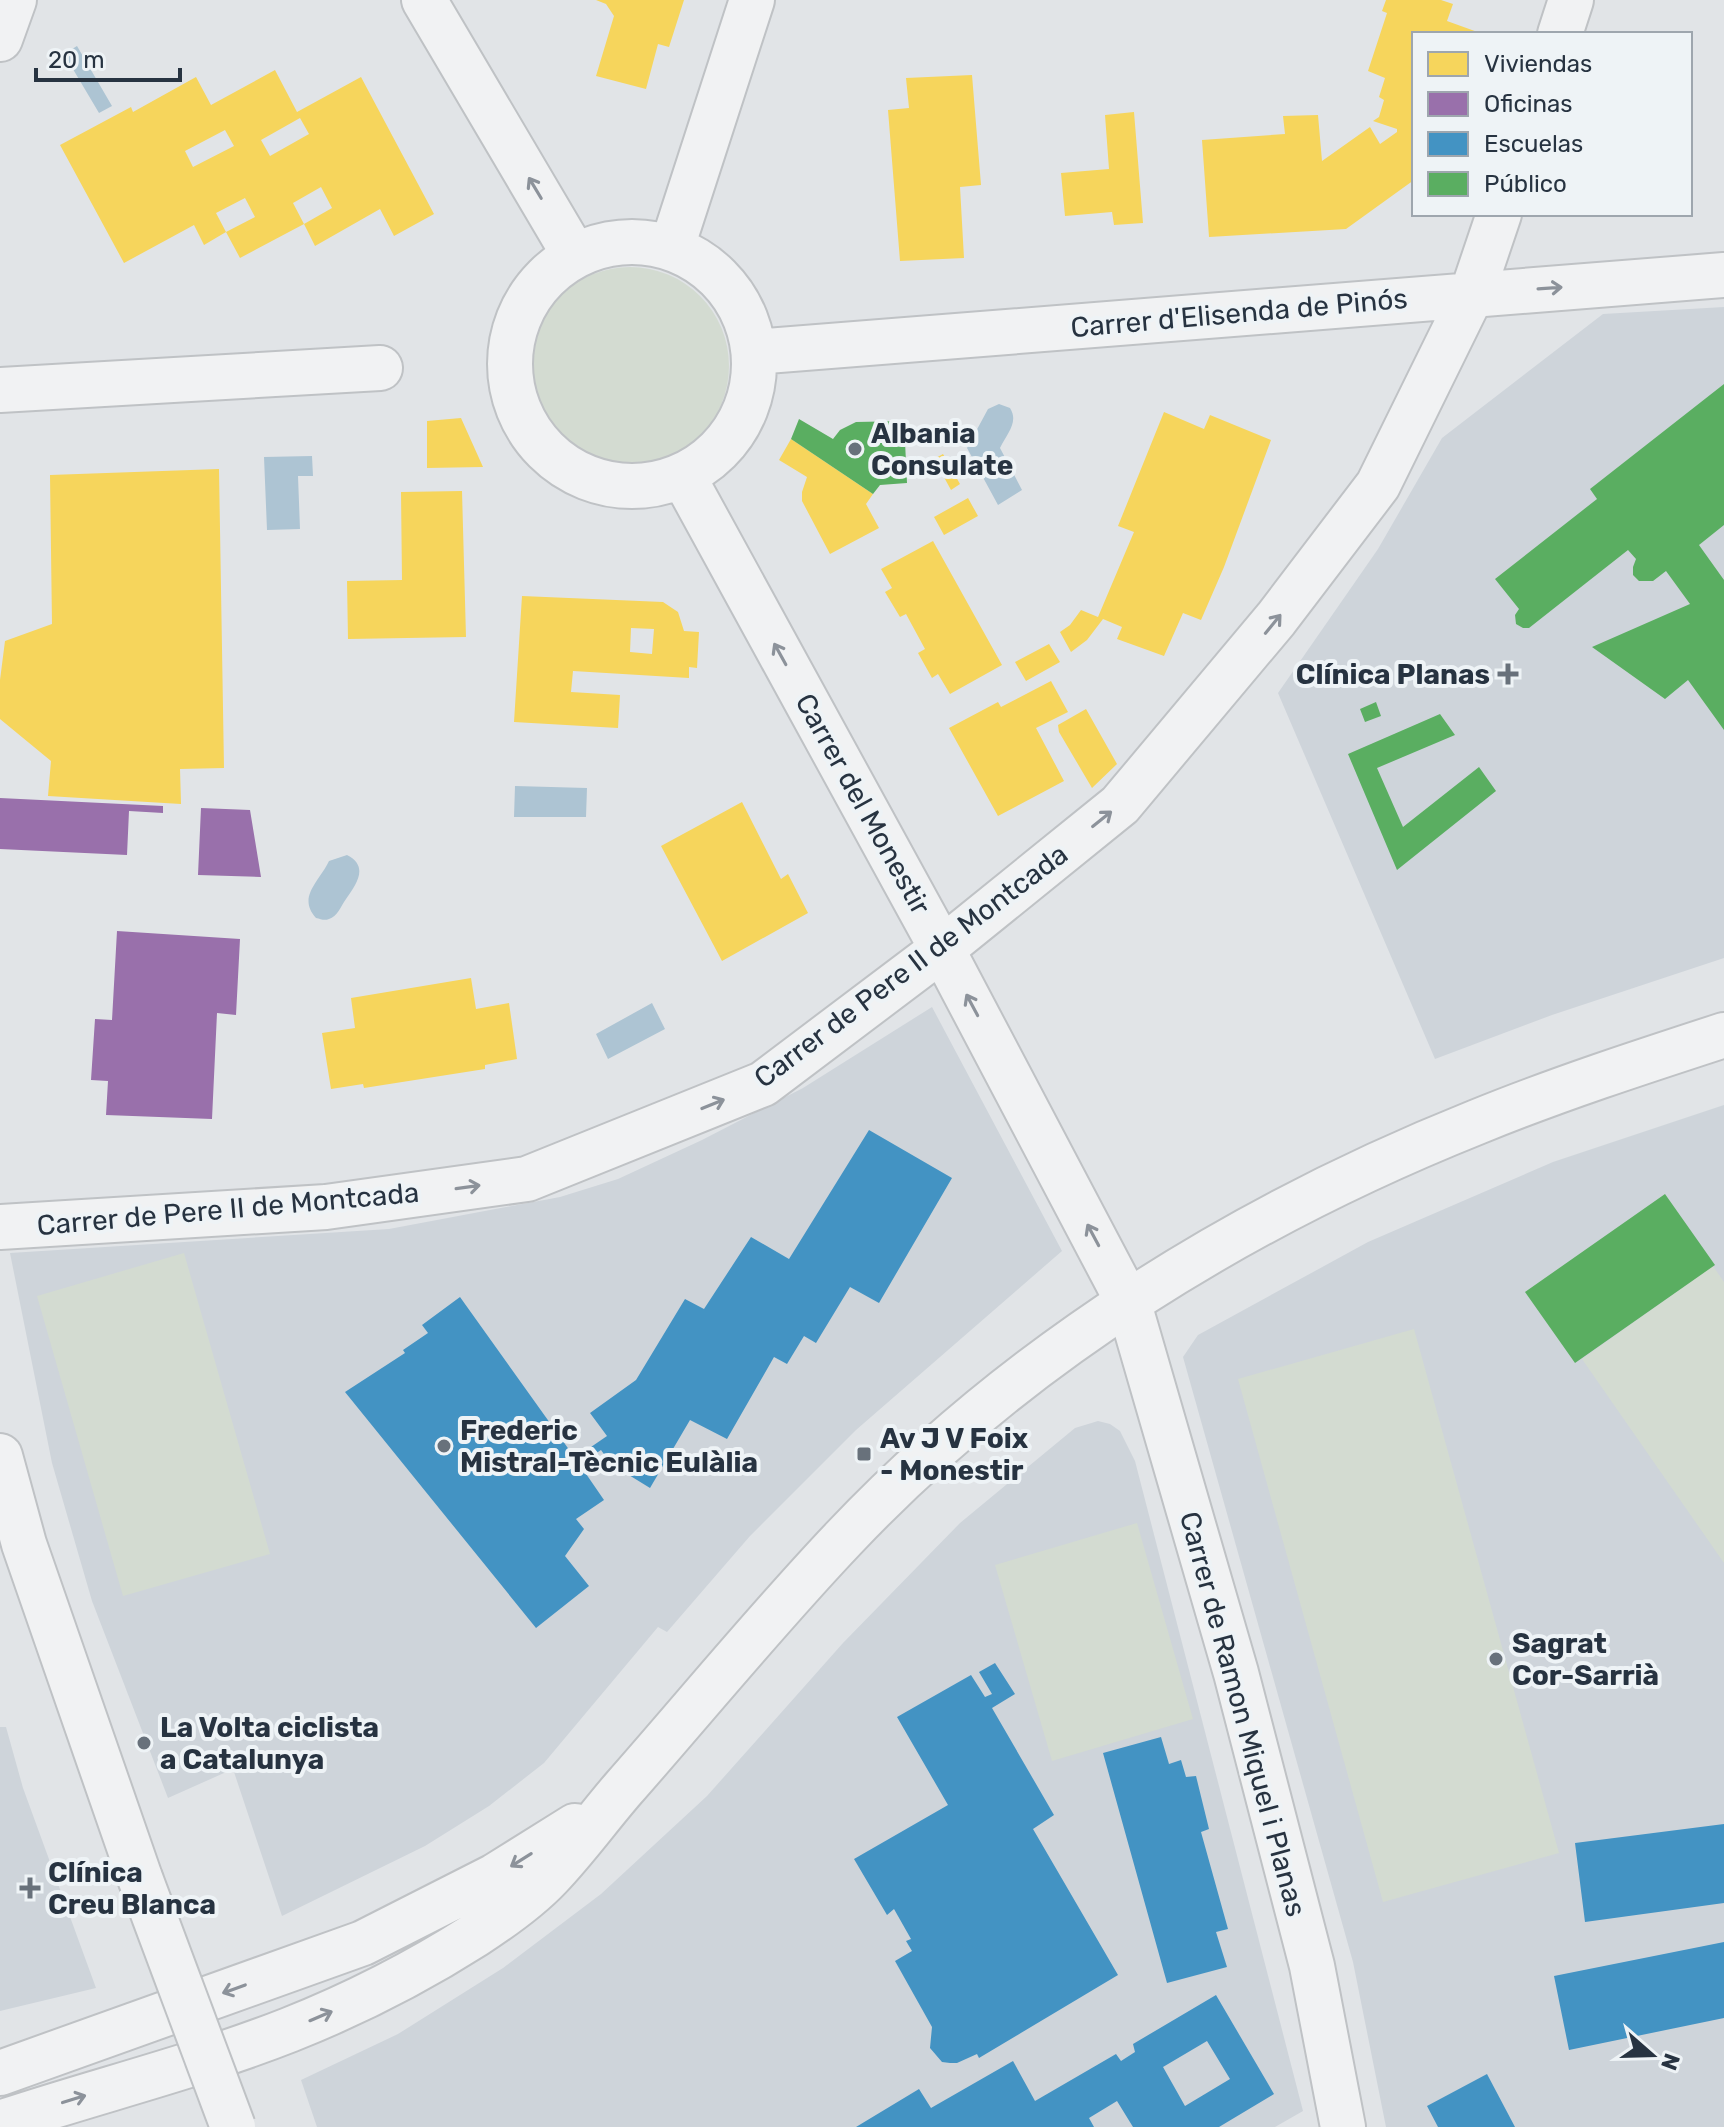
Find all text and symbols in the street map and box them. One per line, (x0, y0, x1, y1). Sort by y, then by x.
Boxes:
scale bar (36, 32, 180, 82)
legend (1412, 32, 1692, 216)
text: 20 m (48, 46, 105, 74)
text: Viviendas (1484, 50, 1592, 78)
text: Oficinas (1484, 90, 1573, 118)
text: Escuelas (1484, 130, 1583, 158)
text: Público (1484, 170, 1567, 198)
one-way arrow (527, 177, 543, 200)
one-way arrow (1536, 280, 1563, 295)
street label: Carrer d'Elisenda de Pinós (1069, 282, 1409, 344)
place label: Albania Consulate (871, 417, 1013, 482)
marker: Albania Consulate (846, 440, 864, 458)
one-way arrow (1264, 614, 1282, 635)
one-way arrow (772, 643, 788, 666)
place label: Clínica Planas (1296, 658, 1490, 691)
marker: Clínica Planas (1497, 663, 1519, 685)
street label: Carrer del Monestir (789, 688, 938, 920)
one-way arrow (1091, 811, 1112, 828)
street label: Carrer de Pere II de Montcada (748, 837, 1074, 1095)
one-way arrow (963, 994, 979, 1017)
one-way arrow (700, 1096, 725, 1110)
street label: Carrer de Pere II de Montcada (35, 1176, 421, 1242)
one-way arrow (455, 1179, 480, 1194)
one-way arrow (1084, 1224, 1100, 1248)
place label: Frederic Mistral-Tècnic Eulàlia (460, 1414, 758, 1479)
place label: Av J V Foix - Monestir (880, 1422, 1029, 1487)
marker: Frederic Mistral-Tècnic Eulàlia (435, 1437, 453, 1455)
marker: Av J V Foix - Monestir (855, 1445, 873, 1463)
street label: Carrer de Ramon Miquel i Planas (1173, 1508, 1313, 1920)
place label: Sagrat Cor-Sarrià (1512, 1627, 1659, 1692)
marker: Sagrat Cor-Sarrià (1487, 1650, 1505, 1668)
place label: La Volta ciclista a Catalunya (160, 1711, 379, 1776)
marker: La Volta ciclista a Catalunya (135, 1734, 153, 1752)
one-way arrow (510, 1852, 533, 1868)
place label: Clínica Creu Blanca (48, 1856, 216, 1921)
marker: Clínica Creu Blanca (19, 1877, 41, 1899)
one-way arrow (222, 1983, 247, 1998)
one-way arrow (308, 2008, 332, 2023)
north arrow (1612, 2015, 1692, 2095)
text: N (1655, 2050, 1686, 2074)
one-way arrow (61, 2091, 87, 2106)

